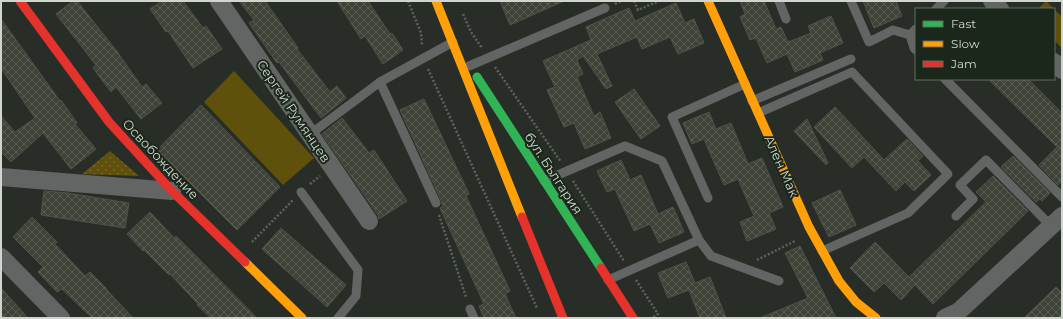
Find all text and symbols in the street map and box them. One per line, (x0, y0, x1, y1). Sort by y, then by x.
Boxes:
legend (915, 8, 1055, 80)
text: Fast (951, 16, 976, 31)
text: Slow (951, 36, 980, 51)
text: Jam (950, 56, 977, 71)
street label: Сергей Румянцев (254, 57, 334, 165)
street label: Освобождение (120, 115, 202, 203)
street label: бул. България (522, 129, 586, 217)
street label: Ален Мак (761, 133, 803, 200)

